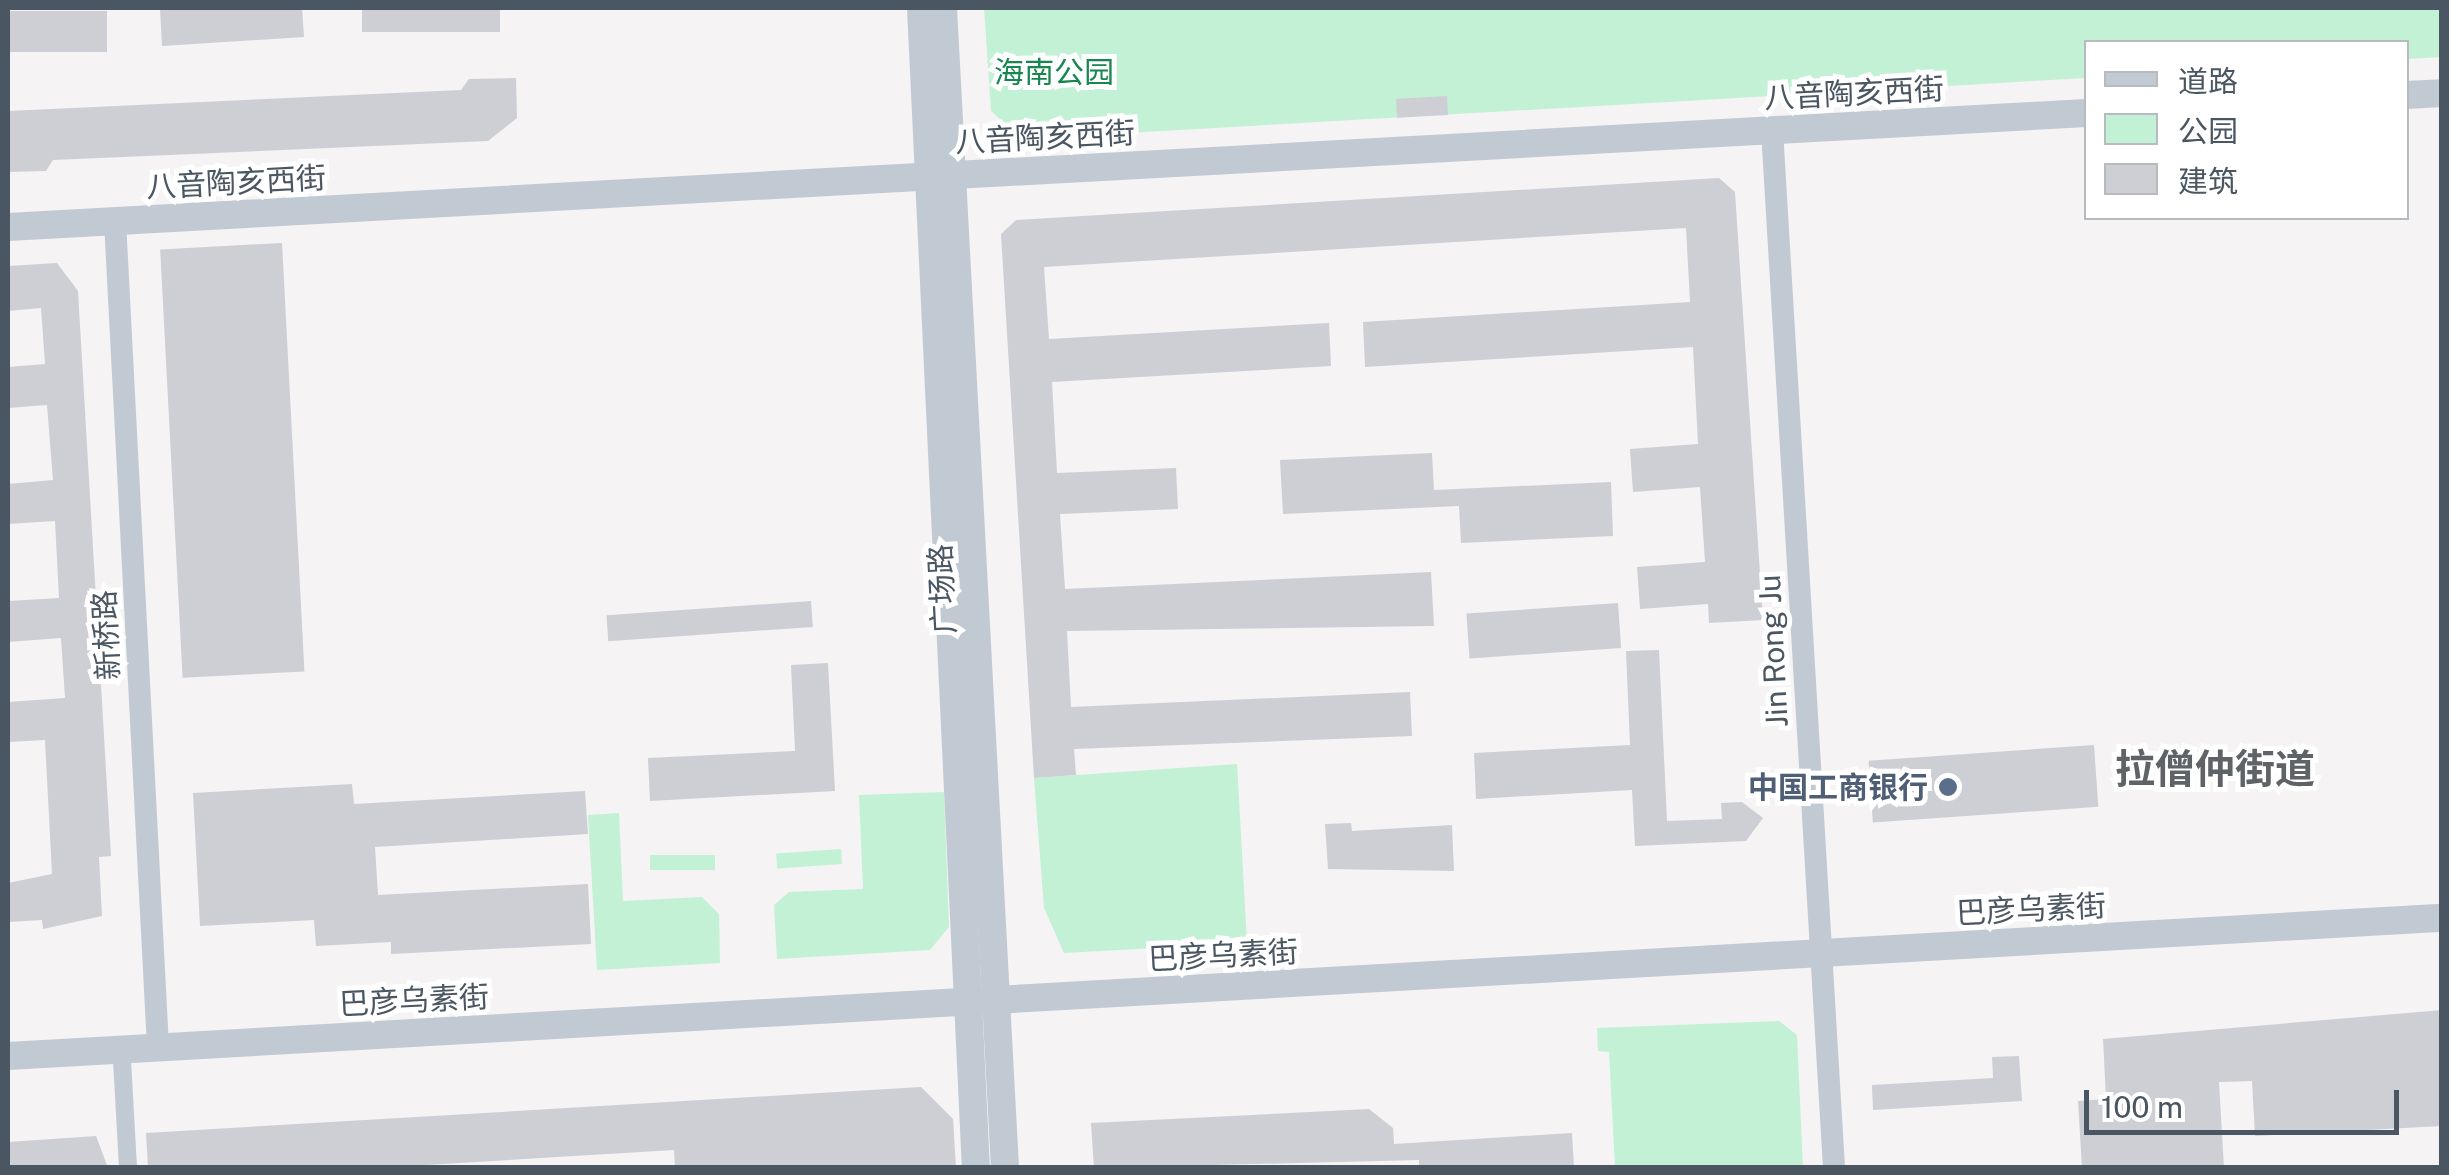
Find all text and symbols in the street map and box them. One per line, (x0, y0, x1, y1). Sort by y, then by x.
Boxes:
legend (2084, 40, 2409, 220)
park label: 海南公园 (994, 54, 1114, 90)
text: 道路 (2178, 63, 2238, 99)
street label: 八音陶亥西街 (1763, 70, 1945, 116)
text: 公园 (2178, 113, 2238, 149)
street label: 八音陶亥西街 (954, 114, 1136, 160)
street label: 八音陶亥西街 (145, 159, 327, 205)
text: 建筑 (2178, 163, 2238, 199)
street label: 广场路 (922, 543, 962, 635)
street label: Jin Rong Ju (1751, 574, 1795, 728)
street label: 新桥路 (86, 589, 126, 681)
district label: 拉僧仲街道 (2115, 745, 2315, 793)
place label: 中国工商银行 (1748, 769, 1928, 805)
marker: 中国工商银行 (1937, 776, 1959, 798)
street label: 巴彦乌素街 (1955, 887, 2107, 931)
street label: 巴彦乌素街 (1147, 933, 1299, 977)
street label: 巴彦乌素街 (338, 978, 490, 1022)
scale bar (2089, 1070, 2404, 1132)
text: 100 m (2101, 1089, 2183, 1125)

